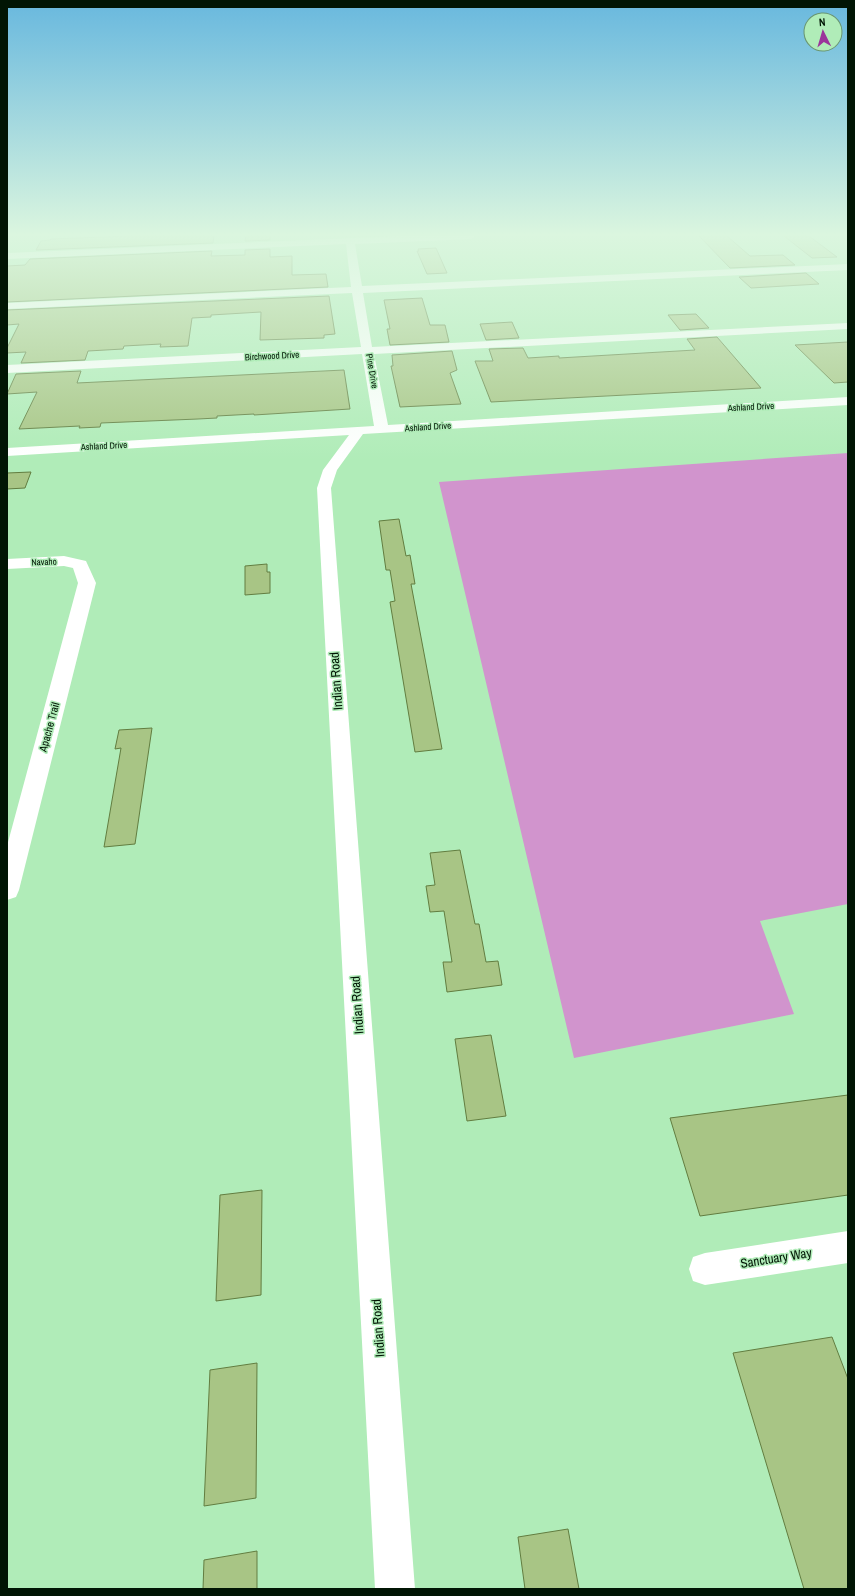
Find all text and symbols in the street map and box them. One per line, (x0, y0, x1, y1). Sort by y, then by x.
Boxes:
north arrow (803, 12, 843, 52)
text: N (818, 15, 826, 29)
street label: Birchwood Drive (244, 349, 300, 363)
street label: Pine Drive (363, 353, 381, 389)
street label: Ashland Drive (727, 400, 774, 414)
street label: Ashland Drive (403, 419, 452, 435)
street label: Ashland Drive (80, 439, 127, 453)
street label: Navaho (31, 556, 57, 568)
street label: Indian Road (325, 651, 347, 711)
street label: Apache Trail (35, 701, 62, 754)
street label: Indian Road (346, 975, 368, 1035)
street label: Sanctuary Way (739, 1244, 813, 1272)
street label: Indian Road (367, 1298, 389, 1358)

